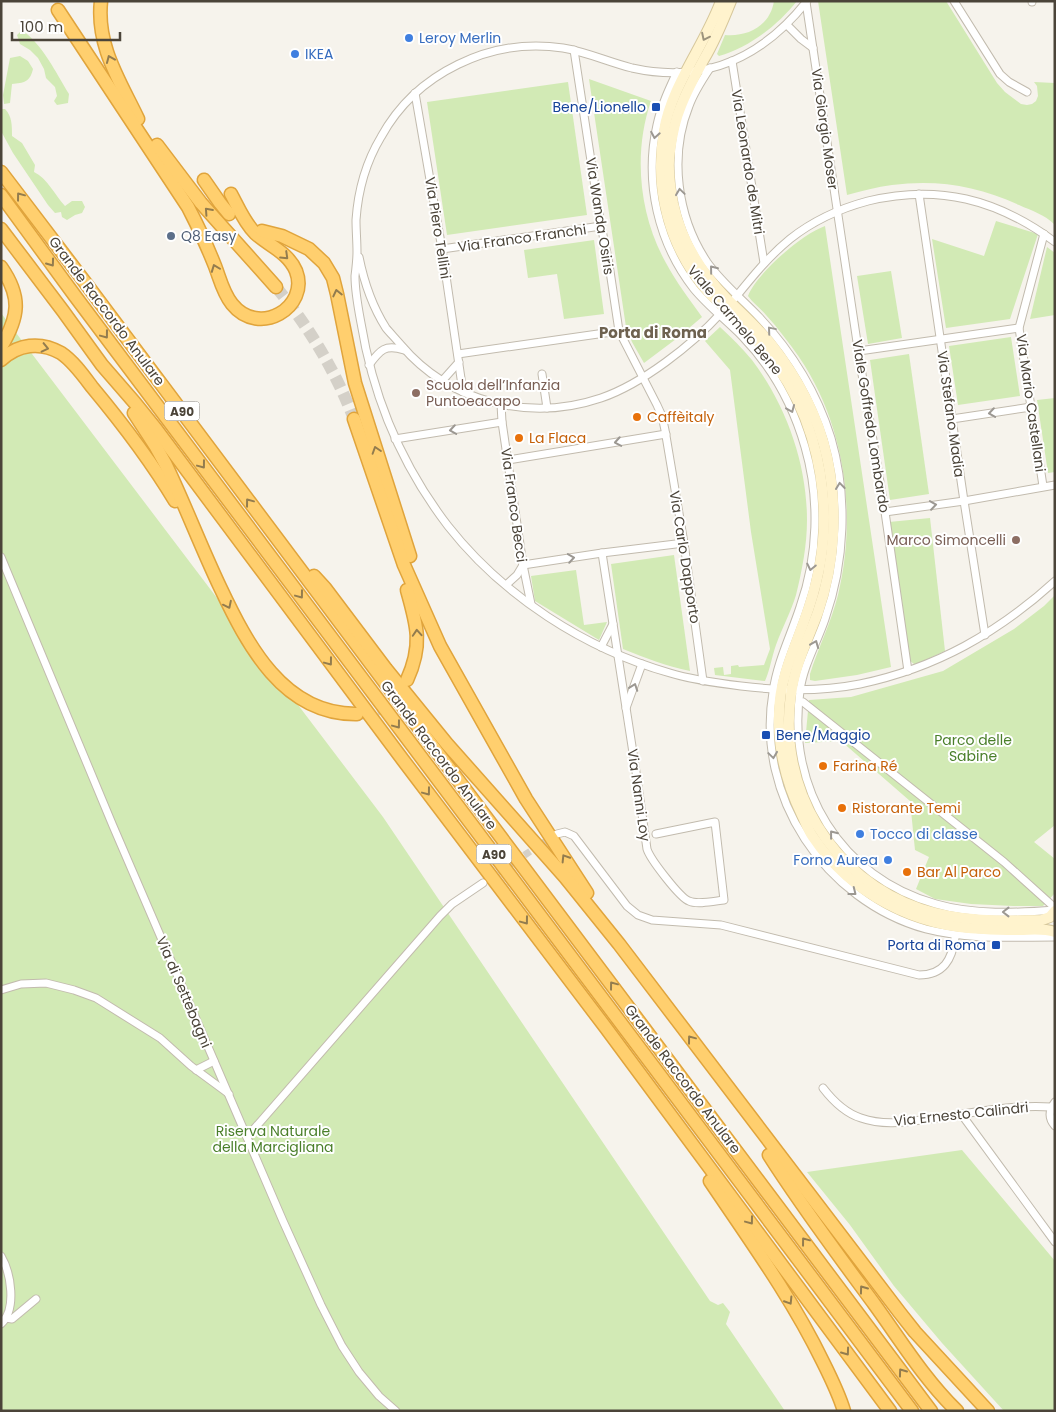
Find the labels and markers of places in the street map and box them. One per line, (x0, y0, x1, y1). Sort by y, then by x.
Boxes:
place label: Leroy Merlin (419, 28, 501, 48)
marker: Leroy Merlin (403, 32, 415, 44)
place label: IKEA (305, 44, 333, 64)
marker: IKEA (289, 48, 301, 60)
place label: Bene/Lionello (552, 97, 646, 117)
marker: Bene/Lionello (650, 101, 662, 113)
place label: Q8 Easy (181, 226, 237, 246)
marker: Q8 Easy (165, 230, 177, 242)
place label: Scuola dell’Infanzia Puntoeacapo (426, 375, 560, 411)
marker: Scuola dell’Infanzia Puntoeacapo (410, 387, 422, 399)
place label: Caffèitaly (647, 407, 715, 427)
marker: Caffèitaly (631, 411, 643, 423)
place label: La Flaca (529, 428, 586, 448)
marker: La Flaca (513, 432, 525, 444)
place label: Marco Simoncelli (887, 530, 1006, 550)
marker: Marco Simoncelli (1010, 534, 1022, 546)
place label: Bene/Maggio (776, 725, 870, 745)
marker: Bene/Maggio (760, 729, 772, 741)
place label: Farina Ré (833, 756, 898, 776)
marker: Farina Ré (817, 760, 829, 772)
place label: Ristorante Temi (852, 798, 961, 818)
marker: Ristorante Temi (836, 802, 848, 814)
place label: Tocco di classe (870, 824, 978, 844)
marker: Tocco di classe (854, 828, 866, 840)
place label: Forno Aurea (793, 850, 878, 870)
marker: Forno Aurea (882, 854, 894, 866)
place label: Bar Al Parco (917, 862, 1001, 882)
marker: Bar Al Parco (901, 866, 913, 878)
place label: Porta di Roma (887, 935, 986, 955)
marker: Porta di Roma (990, 939, 1002, 951)

